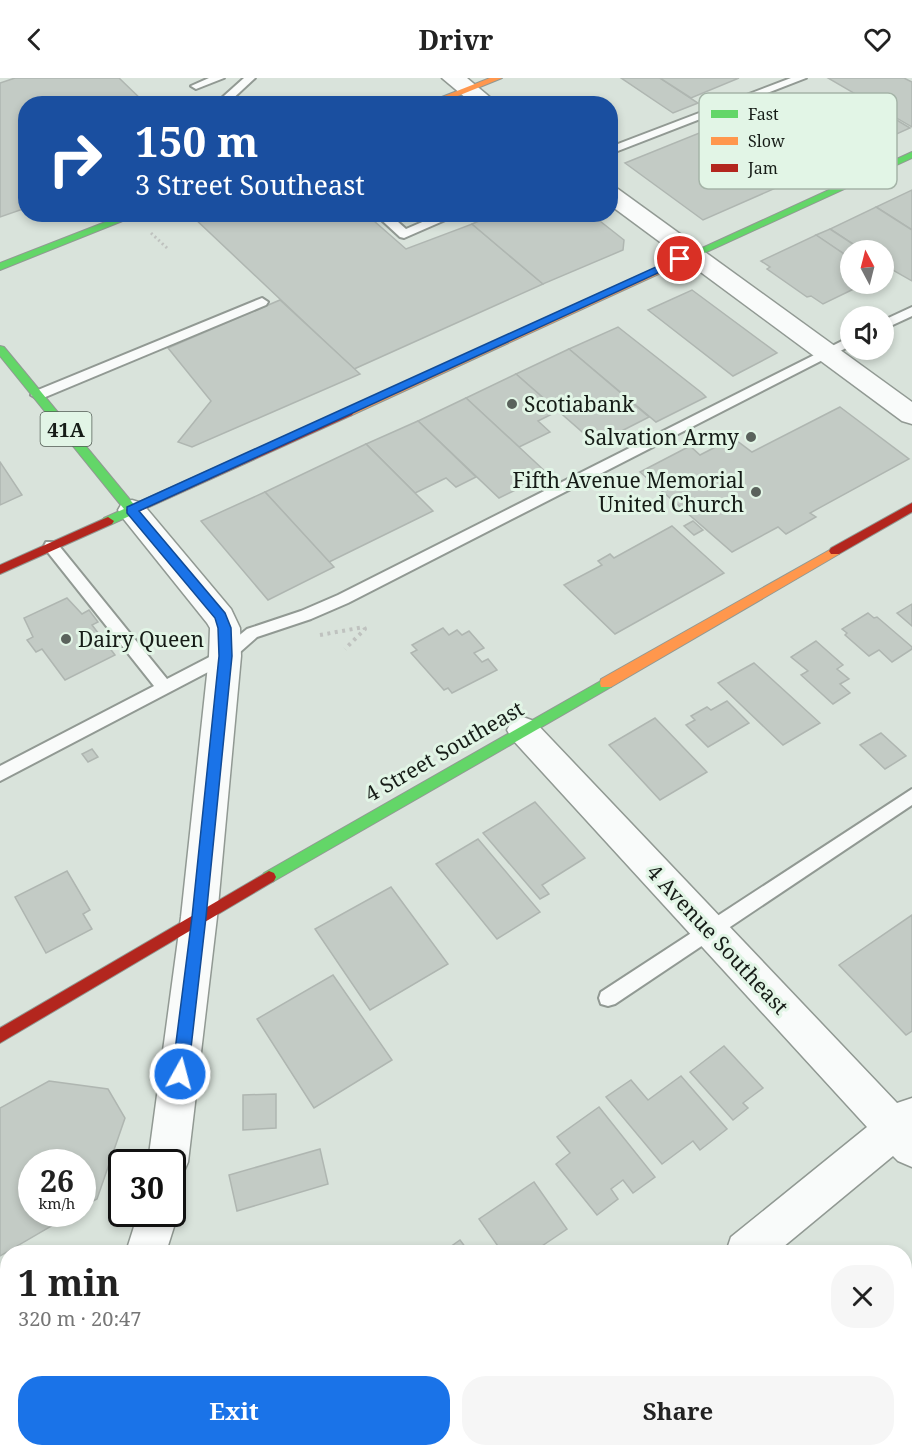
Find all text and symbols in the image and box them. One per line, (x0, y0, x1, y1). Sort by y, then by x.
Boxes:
text: Drivr (419, 21, 493, 58)
icon: back (18, 23, 51, 56)
icon: heart (861, 23, 894, 56)
legend (699, 93, 897, 189)
text: Fast (748, 103, 779, 125)
text: 150 m (135, 112, 259, 169)
icon: right (36, 120, 114, 198)
text: Slow (748, 130, 785, 152)
text: Jam (747, 157, 778, 179)
text: 3 Street Southeast (135, 166, 365, 203)
pin (654, 233, 705, 284)
north arrow (840, 240, 894, 294)
map controls (840, 240, 894, 360)
icon: arrive (663, 242, 696, 275)
button: sound (840, 306, 894, 360)
place label: Scotiabank (524, 390, 635, 418)
marker: Scotiabank (505, 397, 519, 411)
road number: 41A (40, 412, 92, 446)
place label: Salvation Army (584, 423, 739, 451)
marker: Salvation Army (744, 430, 758, 444)
place label: Fifth Avenue Memorial United Church (513, 466, 744, 518)
marker: Fifth Avenue Memorial United Church (749, 485, 763, 499)
place label: Dairy Queen (78, 625, 204, 653)
marker: Dairy Queen (59, 632, 73, 646)
street label: 4 Street Southeast (360, 694, 528, 808)
street label: 4 Avenue Southeast (641, 858, 795, 1020)
position arrow (148, 1042, 212, 1106)
speed limit sign: 30 (108, 1149, 186, 1227)
text: 26 (40, 1160, 74, 1201)
text: km/h (39, 1193, 75, 1213)
text: 1 min (18, 1258, 120, 1307)
button: close (831, 1265, 894, 1328)
text: 320 m · 20:47 (18, 1305, 141, 1332)
button: Exit (18, 1376, 450, 1445)
button: Share (462, 1376, 894, 1445)

